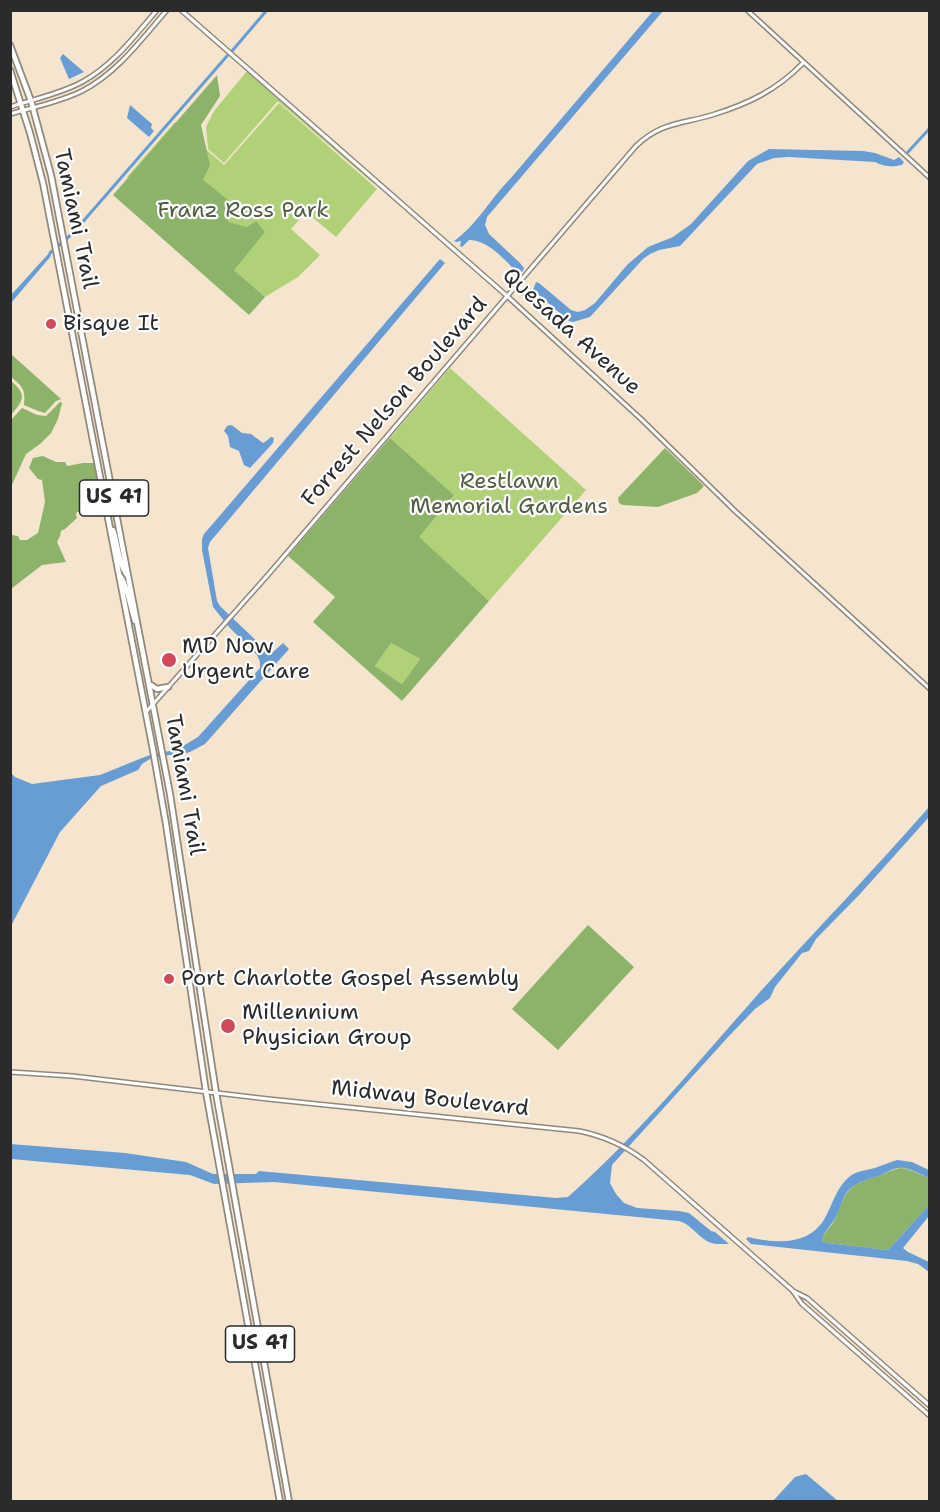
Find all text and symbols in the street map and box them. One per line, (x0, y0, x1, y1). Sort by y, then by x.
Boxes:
street label: Tamiami Trail (47, 147, 103, 291)
park label: Franz Ross Park (157, 198, 329, 224)
street label: Quesada Avenue (496, 263, 646, 401)
street label: Forrest Nelson Boulevard (297, 292, 493, 512)
place label: Bisque It (63, 311, 159, 337)
marker: Bisque It (44, 317, 58, 331)
park label: Restlawn Memorial Gardens (410, 469, 608, 520)
road number: US 41 (80, 480, 148, 516)
place label: MD Now Urgent Care (182, 634, 310, 686)
marker: MD Now Urgent Care (160, 651, 178, 669)
street label: Tamiami Trail (159, 713, 209, 857)
place label: Port Charlotte Gospel Assembly (181, 966, 519, 992)
marker: Port Charlotte Gospel Assembly (162, 972, 176, 986)
place label: Millennium Physician Group (242, 1000, 412, 1052)
marker: Millennium Physician Group (219, 1017, 237, 1035)
street label: Midway Boulevard (330, 1075, 530, 1123)
road number: US 41 (226, 1326, 294, 1362)

